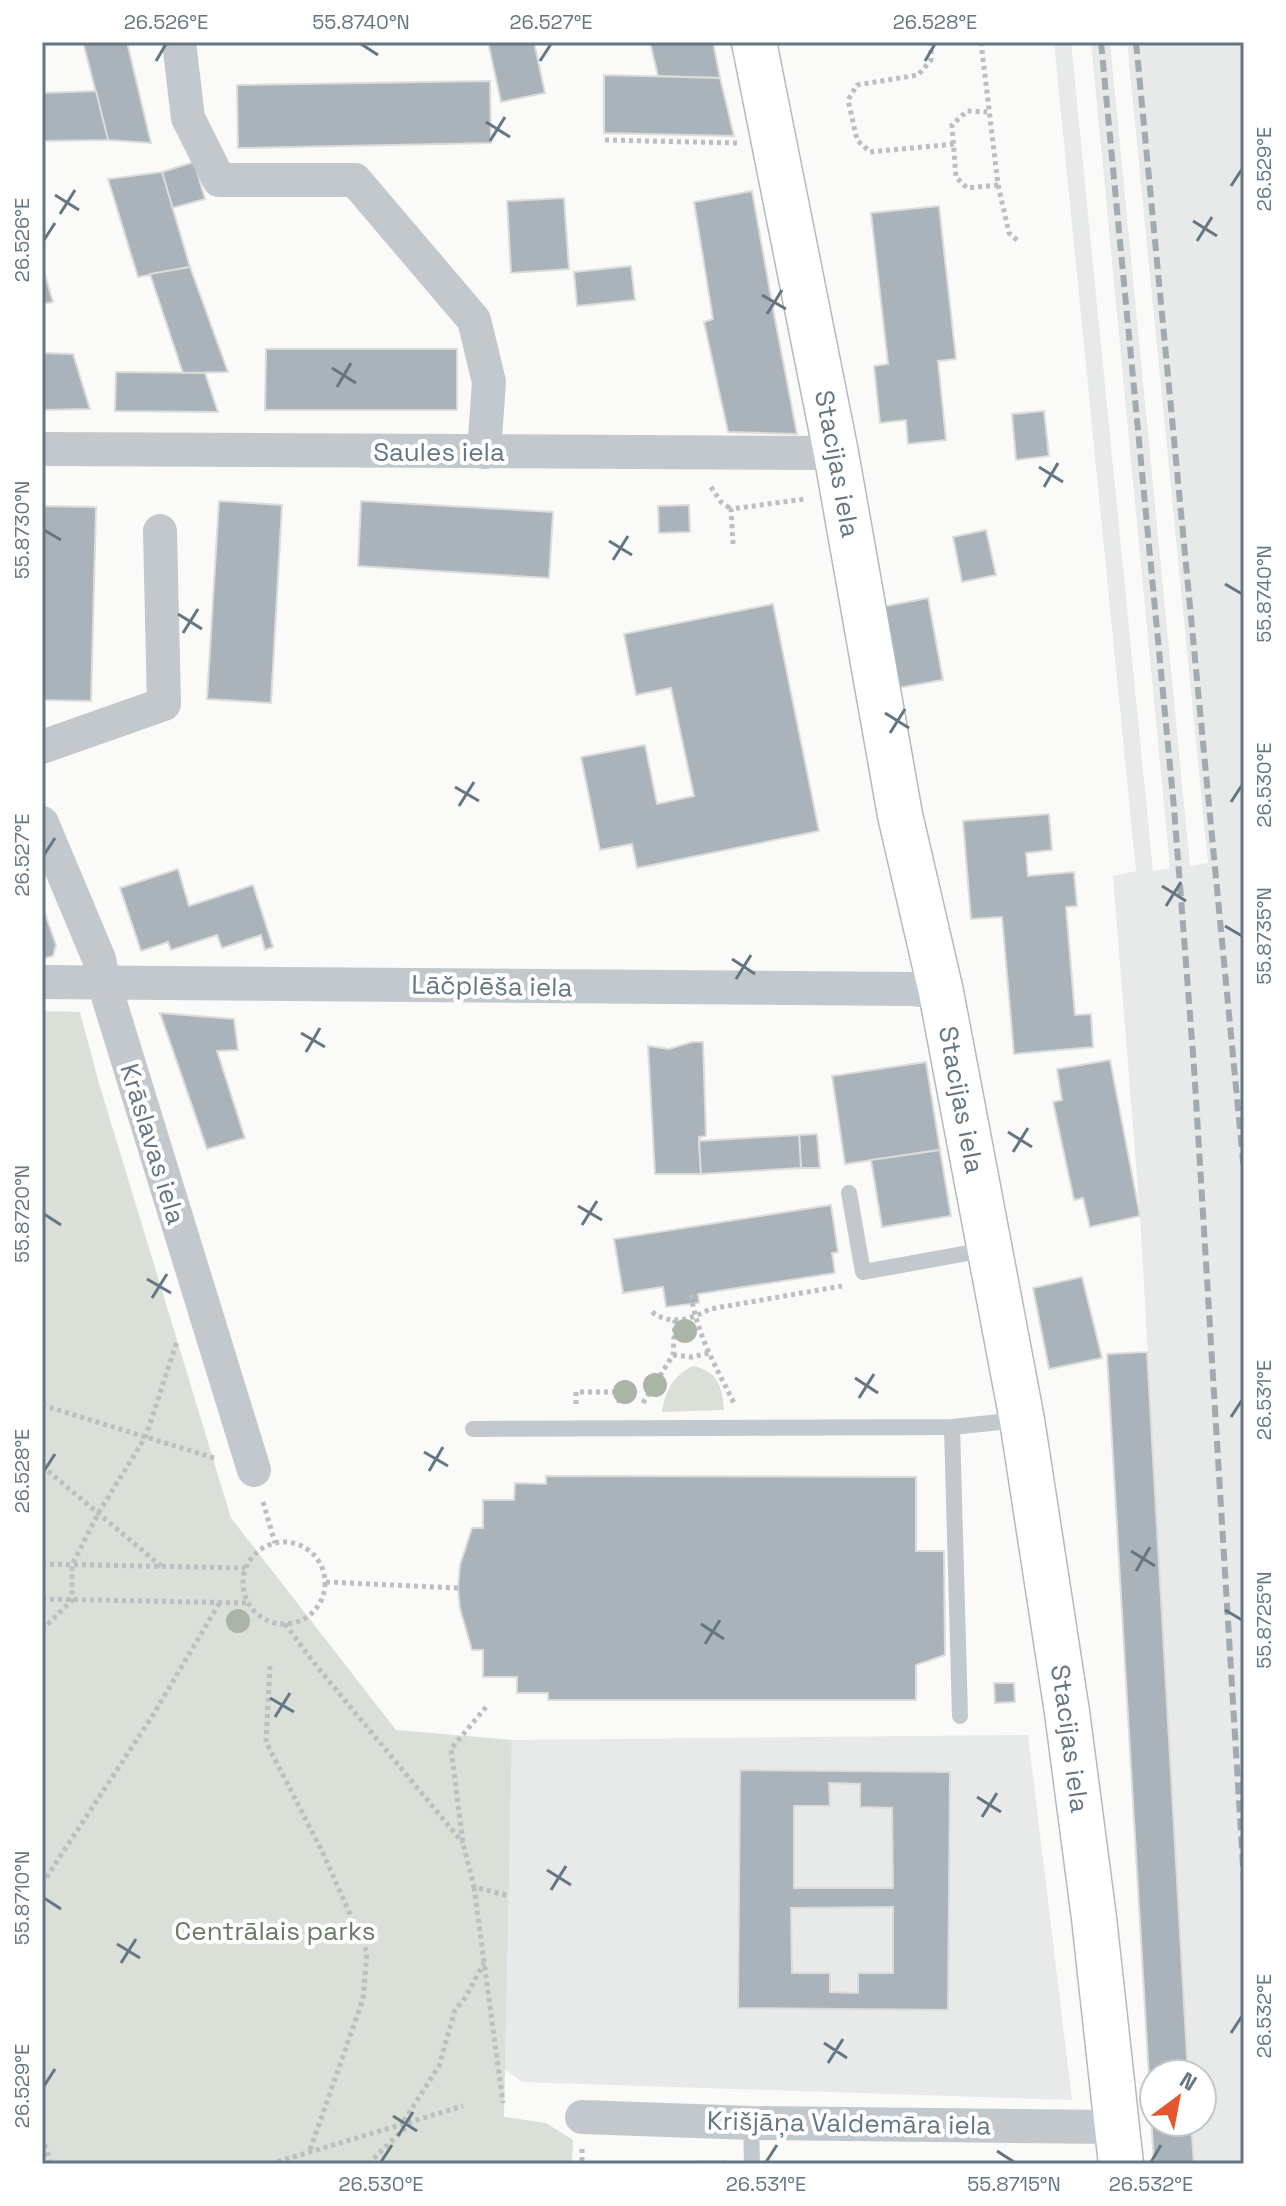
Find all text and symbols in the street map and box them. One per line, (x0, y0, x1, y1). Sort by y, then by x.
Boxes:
text: 26.526°E (124, 9, 208, 35)
text: 55.8740°N (312, 9, 410, 35)
text: 26.527°E (509, 9, 593, 35)
text: 26.528°E (893, 9, 977, 35)
text: 26.529°E (1251, 127, 1277, 211)
text: 26.526°E (9, 198, 35, 282)
street label: Stacijas iela (807, 387, 868, 540)
street label: Saules iela (373, 435, 505, 469)
text: 55.8730°N (9, 481, 35, 579)
text: 55.8740°N (1251, 545, 1277, 643)
text: 26.530°E (1251, 742, 1277, 828)
text: 26.527°E (9, 813, 35, 897)
text: 55.8735°N (1251, 887, 1277, 985)
street label: Lāčplēša iela (411, 968, 573, 1004)
street label: Stacijas iela (931, 1023, 992, 1176)
street label: Krāslavas iela (112, 1059, 194, 1229)
text: 55.8720°N (9, 1165, 35, 1263)
text: 26.531°E (1251, 1360, 1277, 1440)
text: 26.528°E (9, 1429, 35, 1513)
text: 55.8725°N (1251, 1571, 1277, 1669)
street label: Stacijas iela (1043, 1662, 1097, 1815)
text: 55.8710°N (9, 1851, 35, 1945)
park label: Centrālais parks (175, 1914, 375, 1948)
text: 26.532°E (1251, 1974, 1277, 2058)
text: 26.529°E (9, 2044, 35, 2128)
north arrow (1138, 2058, 1218, 2138)
text: N (1175, 2065, 1202, 2097)
street label: Krišjāņa Valdemāra iela (707, 2104, 991, 2142)
text: 26.530°E (338, 2171, 424, 2197)
text: 26.531°E (726, 2171, 806, 2197)
text: 55.8715°N (967, 2171, 1061, 2197)
text: 26.532°E (1109, 2171, 1193, 2197)

